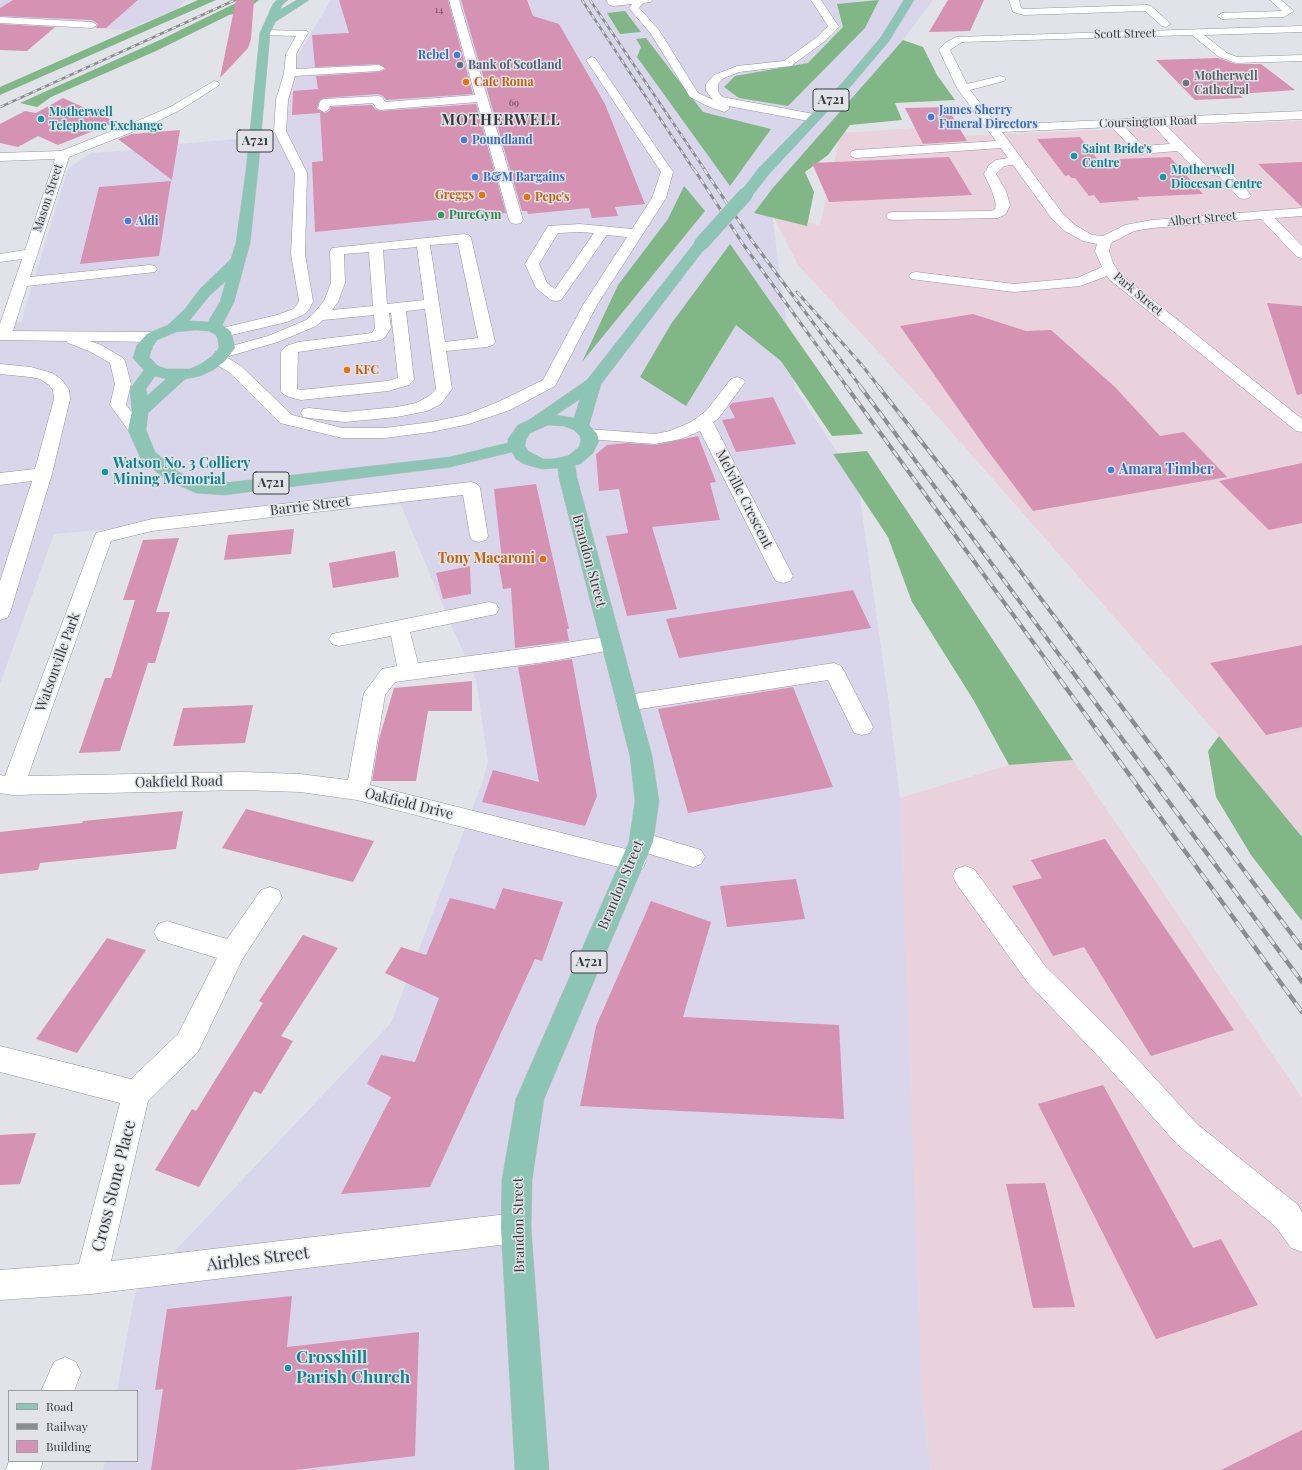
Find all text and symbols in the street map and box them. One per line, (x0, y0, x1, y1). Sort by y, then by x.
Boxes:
house number: 14 (435, 4, 443, 16)
street label: Scott Street (1094, 26, 1156, 42)
place label: Rebel (418, 48, 449, 62)
marker: Rebel (452, 50, 462, 60)
place label: Bank of Scotland (468, 58, 562, 72)
marker: Bank of Scotland (455, 60, 465, 70)
place label: Motherwell Cathedral (1194, 69, 1258, 97)
place label: Cafe Roma (474, 75, 534, 89)
marker: Cafe Roma (461, 77, 471, 87)
marker: Motherwell Cathedral (1181, 78, 1191, 88)
road number: A721 (813, 89, 849, 111)
house number: 69 (509, 97, 519, 109)
place label: James Sherry Funeral Directors (939, 103, 1038, 131)
place label: Motherwell Telephone Exchange (49, 105, 163, 133)
district label: MOTHERWELL (441, 111, 561, 129)
marker: James Sherry Funeral Directors (926, 112, 936, 122)
street label: Coursington Road (1099, 113, 1197, 131)
marker: Motherwell Telephone Exchange (36, 114, 46, 124)
road number: A721 (237, 130, 273, 152)
place label: Poundland (472, 133, 533, 147)
marker: Poundland (459, 135, 469, 145)
place label: Saint Bride's Centre (1082, 142, 1152, 170)
marker: Saint Bride's Centre (1069, 151, 1079, 161)
street label: Mason Street (30, 162, 66, 234)
place label: Motherwell Diocesan Centre (1171, 163, 1262, 191)
place label: B&M Bargains (483, 170, 565, 184)
marker: B&M Bargains (470, 172, 480, 182)
marker: Motherwell Diocesan Centre (1158, 172, 1168, 182)
place label: Greggs (435, 188, 474, 202)
marker: Greggs (477, 190, 487, 200)
place label: Pepe's (535, 190, 570, 204)
marker: Pepe's (522, 192, 532, 202)
place label: PureGym (449, 208, 501, 222)
street label: Albert Street (1167, 209, 1237, 229)
marker: PureGym (436, 210, 446, 220)
place label: Aldi (136, 214, 159, 228)
marker: Aldi (123, 216, 133, 226)
street label: Park Street (1110, 269, 1166, 319)
place label: KFC (355, 363, 379, 377)
marker: KFC (342, 365, 352, 375)
street label: Melville Crescent (712, 447, 776, 551)
place label: Watson No. 3 Colliery Mining Memorial (113, 456, 251, 488)
place label: Amara Timber (1119, 462, 1213, 478)
marker: Amara Timber (1106, 465, 1116, 475)
marker: Watson No. 3 Colliery Mining Memorial (100, 467, 110, 477)
road number: A721 (253, 472, 289, 494)
street label: Barrie Street (269, 493, 351, 519)
street label: Brandon Street (569, 513, 609, 609)
place label: Tony Macaroni (438, 551, 535, 567)
marker: Tony Macaroni (538, 554, 548, 564)
street label: Watsonville Park (32, 610, 84, 714)
street label: Oakfield Road (135, 773, 223, 791)
street label: Oakfield Drive (363, 785, 455, 823)
street label: Brandon Street (595, 838, 647, 932)
road number: A721 (571, 951, 607, 973)
street label: Cross Stone Place (88, 1118, 140, 1254)
street label: Brandon Street (510, 1177, 528, 1273)
street label: Airbles Street (206, 1243, 310, 1275)
place label: Crosshill Parish Church (296, 1348, 410, 1388)
marker: Crosshill Parish Church (283, 1363, 293, 1373)
legend (8, 1390, 138, 1462)
text: Road (46, 1398, 73, 1414)
text: Railway (46, 1418, 88, 1434)
text: Building (46, 1438, 91, 1454)

